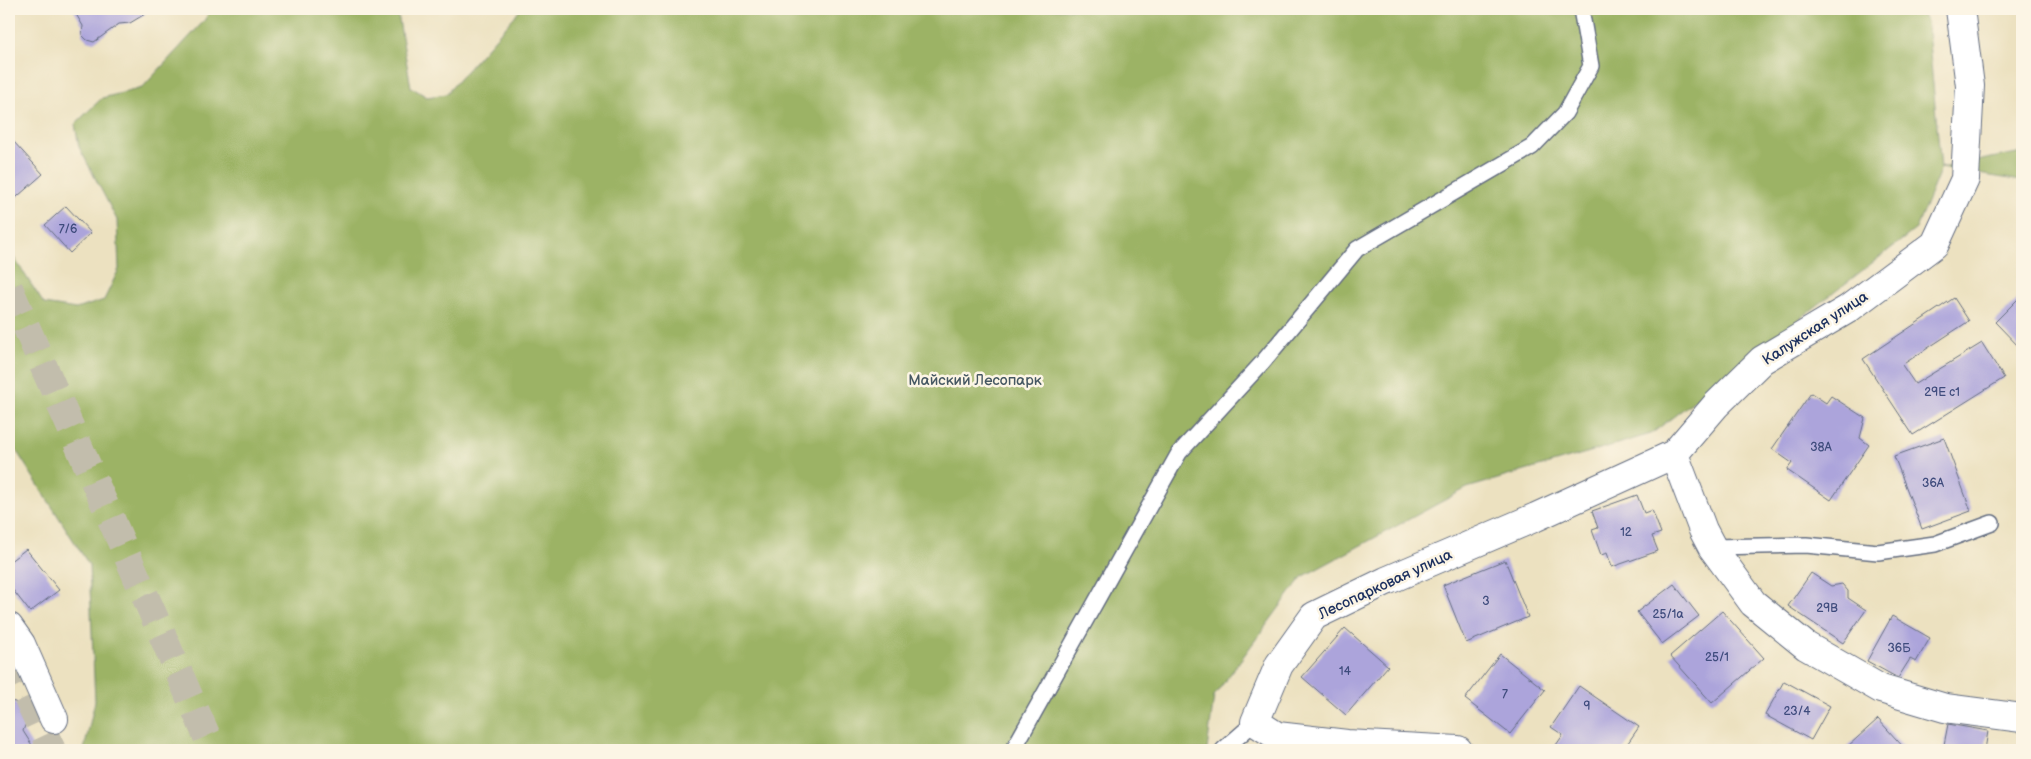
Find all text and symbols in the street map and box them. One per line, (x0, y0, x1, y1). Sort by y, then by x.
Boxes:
house number: 7/6 (59, 222, 77, 237)
street label: Калужская улица (1759, 287, 1872, 370)
park label: Майский Лесопарк (908, 371, 1042, 390)
house number: 29Е с1 (1924, 385, 1960, 400)
house number: 38А (1810, 440, 1833, 455)
house number: 36А (1922, 476, 1945, 491)
house number: 12 (1620, 525, 1632, 540)
street label: Лесопарковая улица (1314, 545, 1455, 624)
house number: 3 (1482, 594, 1490, 609)
house number: 29В (1816, 601, 1838, 616)
house number: 25/1а (1652, 607, 1684, 622)
house number: 36Б (1887, 641, 1911, 656)
house number: 25/1 (1705, 650, 1729, 665)
house number: 14 (1339, 664, 1352, 679)
house number: 7 (1502, 687, 1508, 702)
house number: 9 (1584, 699, 1591, 714)
house number: 23/4 (1784, 704, 1811, 719)

